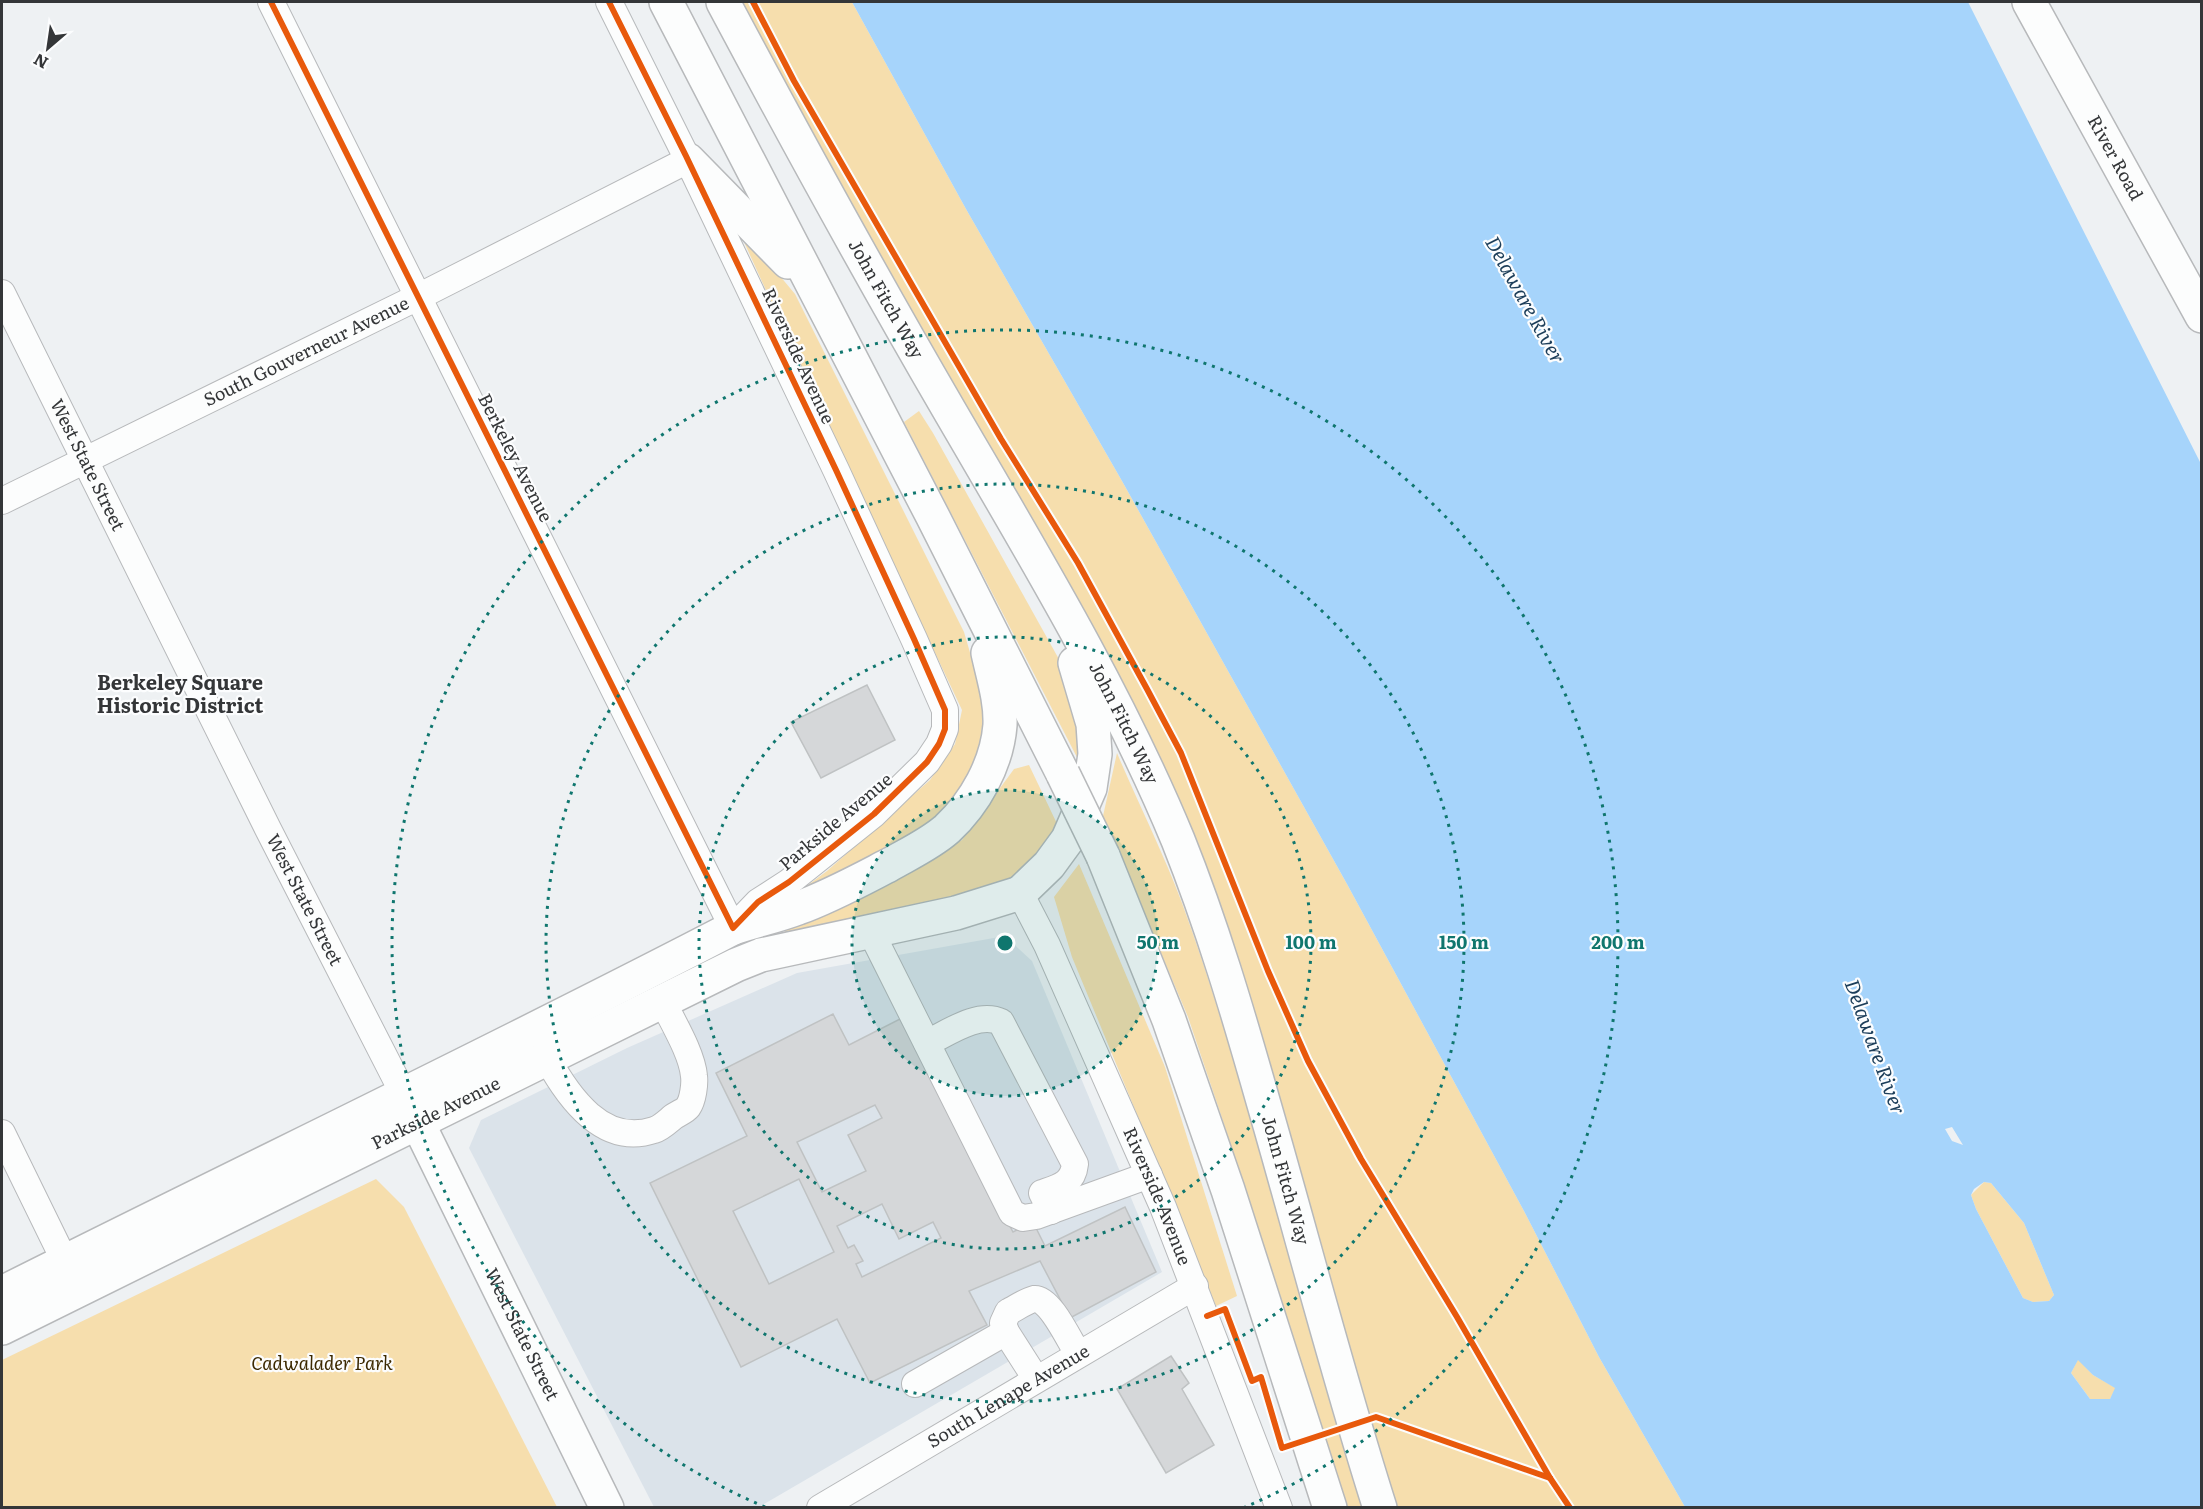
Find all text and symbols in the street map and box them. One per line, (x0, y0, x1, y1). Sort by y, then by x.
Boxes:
north arrow (18, 18, 78, 78)
text: N (29, 48, 52, 76)
street label: River Road (2082, 110, 2151, 205)
water label: Delaware River (1479, 230, 1574, 368)
street label: John Fitch Way (843, 234, 932, 364)
street label: Riverside Avenue (756, 283, 843, 428)
street label: South Gouverneur Avenue (198, 289, 413, 412)
street label: Berkeley Avenue (472, 388, 560, 526)
street label: West State Street (44, 394, 133, 536)
street label: John Fitch Way (1083, 656, 1167, 788)
district label: Berkeley Square Historic District (97, 666, 264, 719)
street label: Parkside Avenue (773, 765, 898, 876)
street label: West State Street (261, 829, 351, 970)
text: 50 m (1137, 928, 1179, 955)
text: 100 m (1285, 928, 1337, 955)
text: 150 m (1439, 928, 1489, 955)
text: 200 m (1591, 928, 1645, 955)
centre of rings (995, 933, 1015, 953)
water label: Delaware River (1839, 975, 1915, 1118)
street label: Parkside Avenue (366, 1069, 504, 1155)
street label: John Fitch Way (1256, 1112, 1318, 1248)
street label: Riverside Avenue (1117, 1122, 1199, 1269)
street label: West State Street (479, 1263, 567, 1405)
street label: South Lenape Avenue (921, 1337, 1094, 1454)
park label: Cadwalader Park (251, 1349, 393, 1376)

